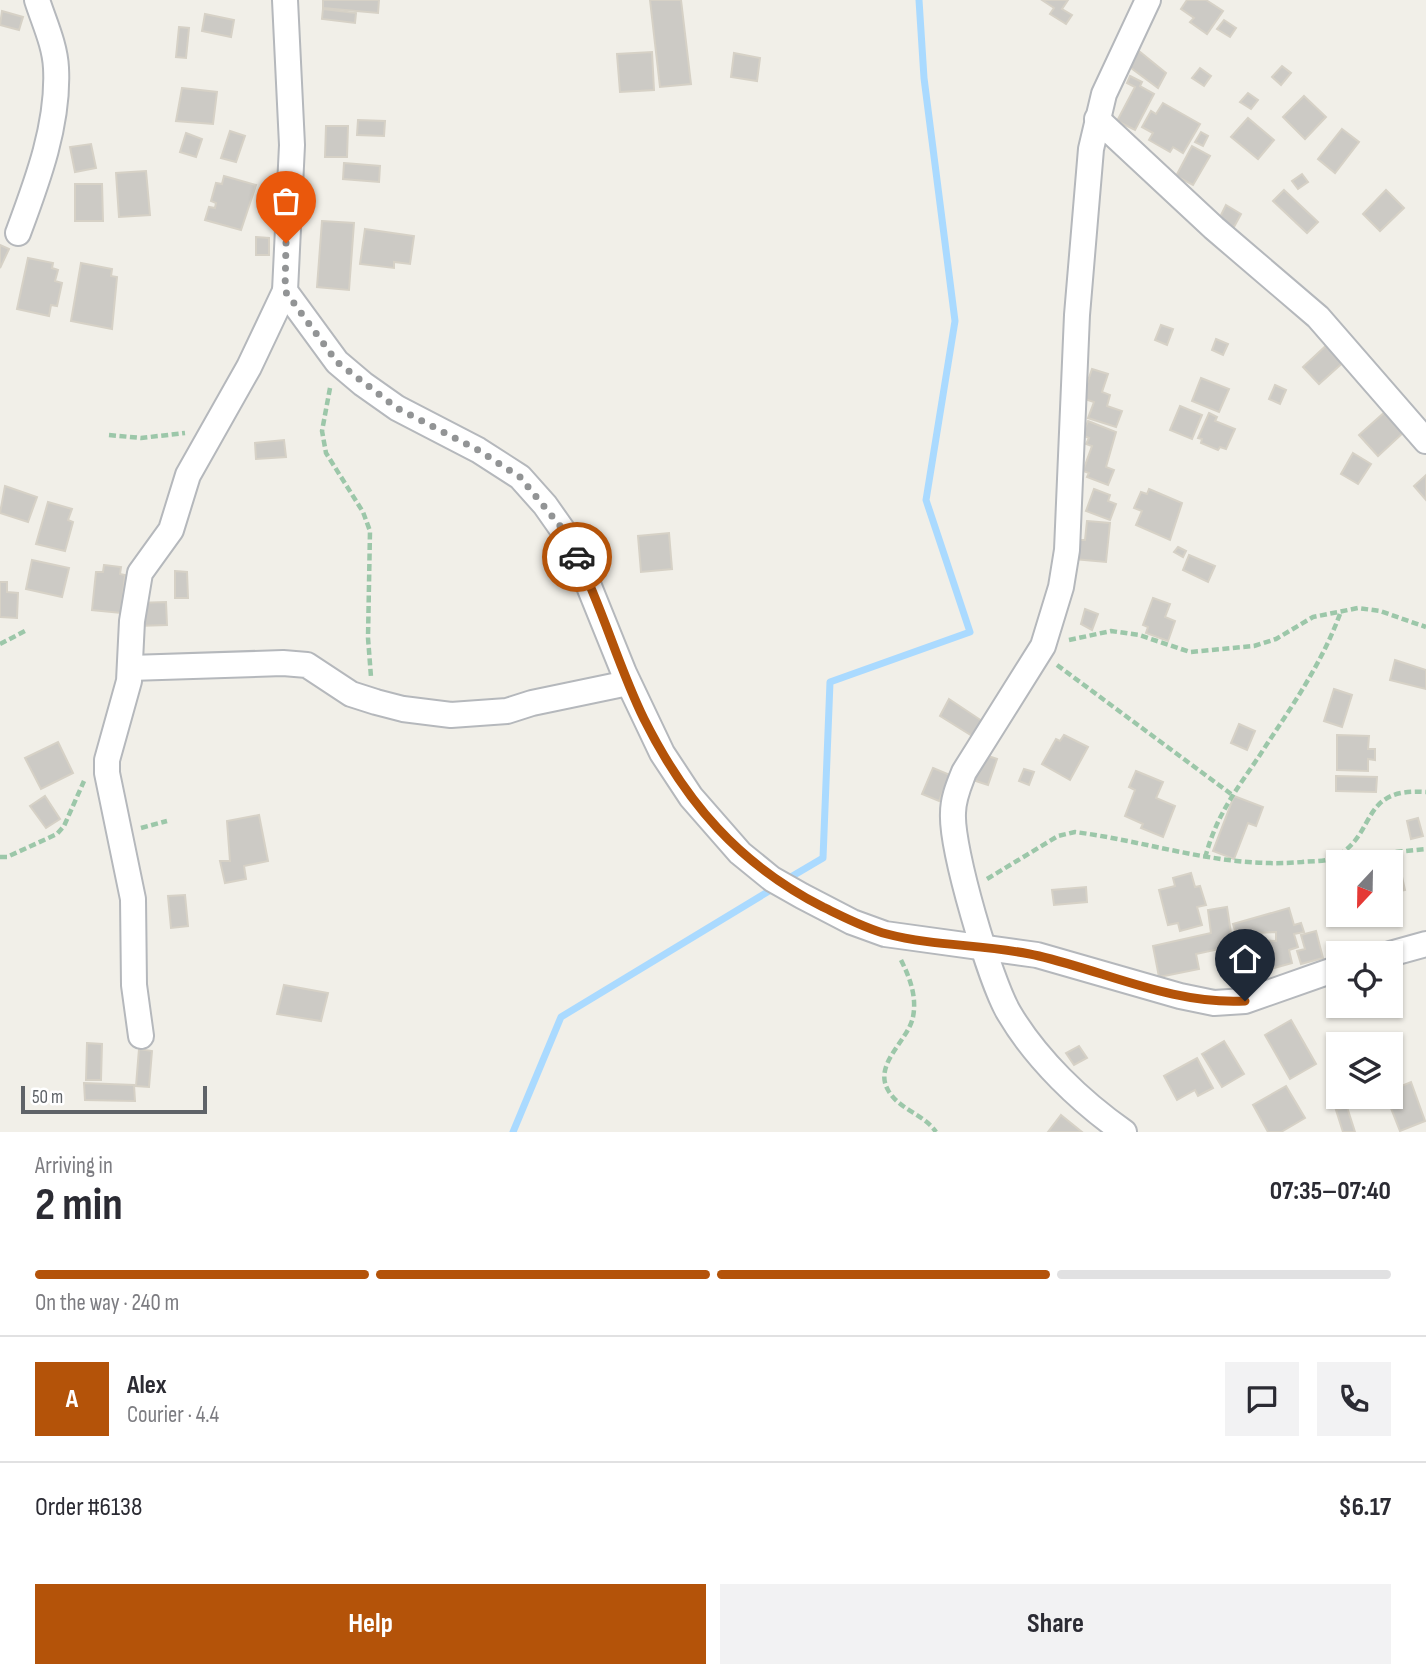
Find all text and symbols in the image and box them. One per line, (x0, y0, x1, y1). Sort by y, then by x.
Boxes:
pin (256, 171, 316, 243)
icon: bag (267, 182, 305, 220)
courier (542, 522, 612, 592)
icon: car (558, 538, 596, 576)
north arrow (1326, 850, 1404, 928)
map controls (1326, 850, 1403, 1109)
pin (1215, 929, 1275, 1001)
icon: home (1226, 940, 1264, 978)
button: locate (1326, 941, 1403, 1018)
button: layers (1326, 1032, 1403, 1109)
scale bar (21, 1083, 206, 1115)
text: 50 m (32, 1086, 63, 1109)
text: Arriving in (35, 1152, 113, 1180)
text: 07:35–07:40 (1270, 1176, 1391, 1207)
text: 2 min (35, 1178, 123, 1233)
text: On the way · 240 m (35, 1289, 179, 1317)
button: chat (1225, 1362, 1299, 1436)
button: phone (1317, 1362, 1391, 1436)
text: Alex (127, 1370, 167, 1401)
text: A (66, 1384, 78, 1415)
text: Courier · 4.4 (127, 1401, 219, 1429)
text: Order #6138 (35, 1492, 142, 1523)
text: $6.17 (1338, 1492, 1391, 1523)
button: Help (35, 1584, 706, 1664)
button: Share (720, 1584, 1391, 1664)

